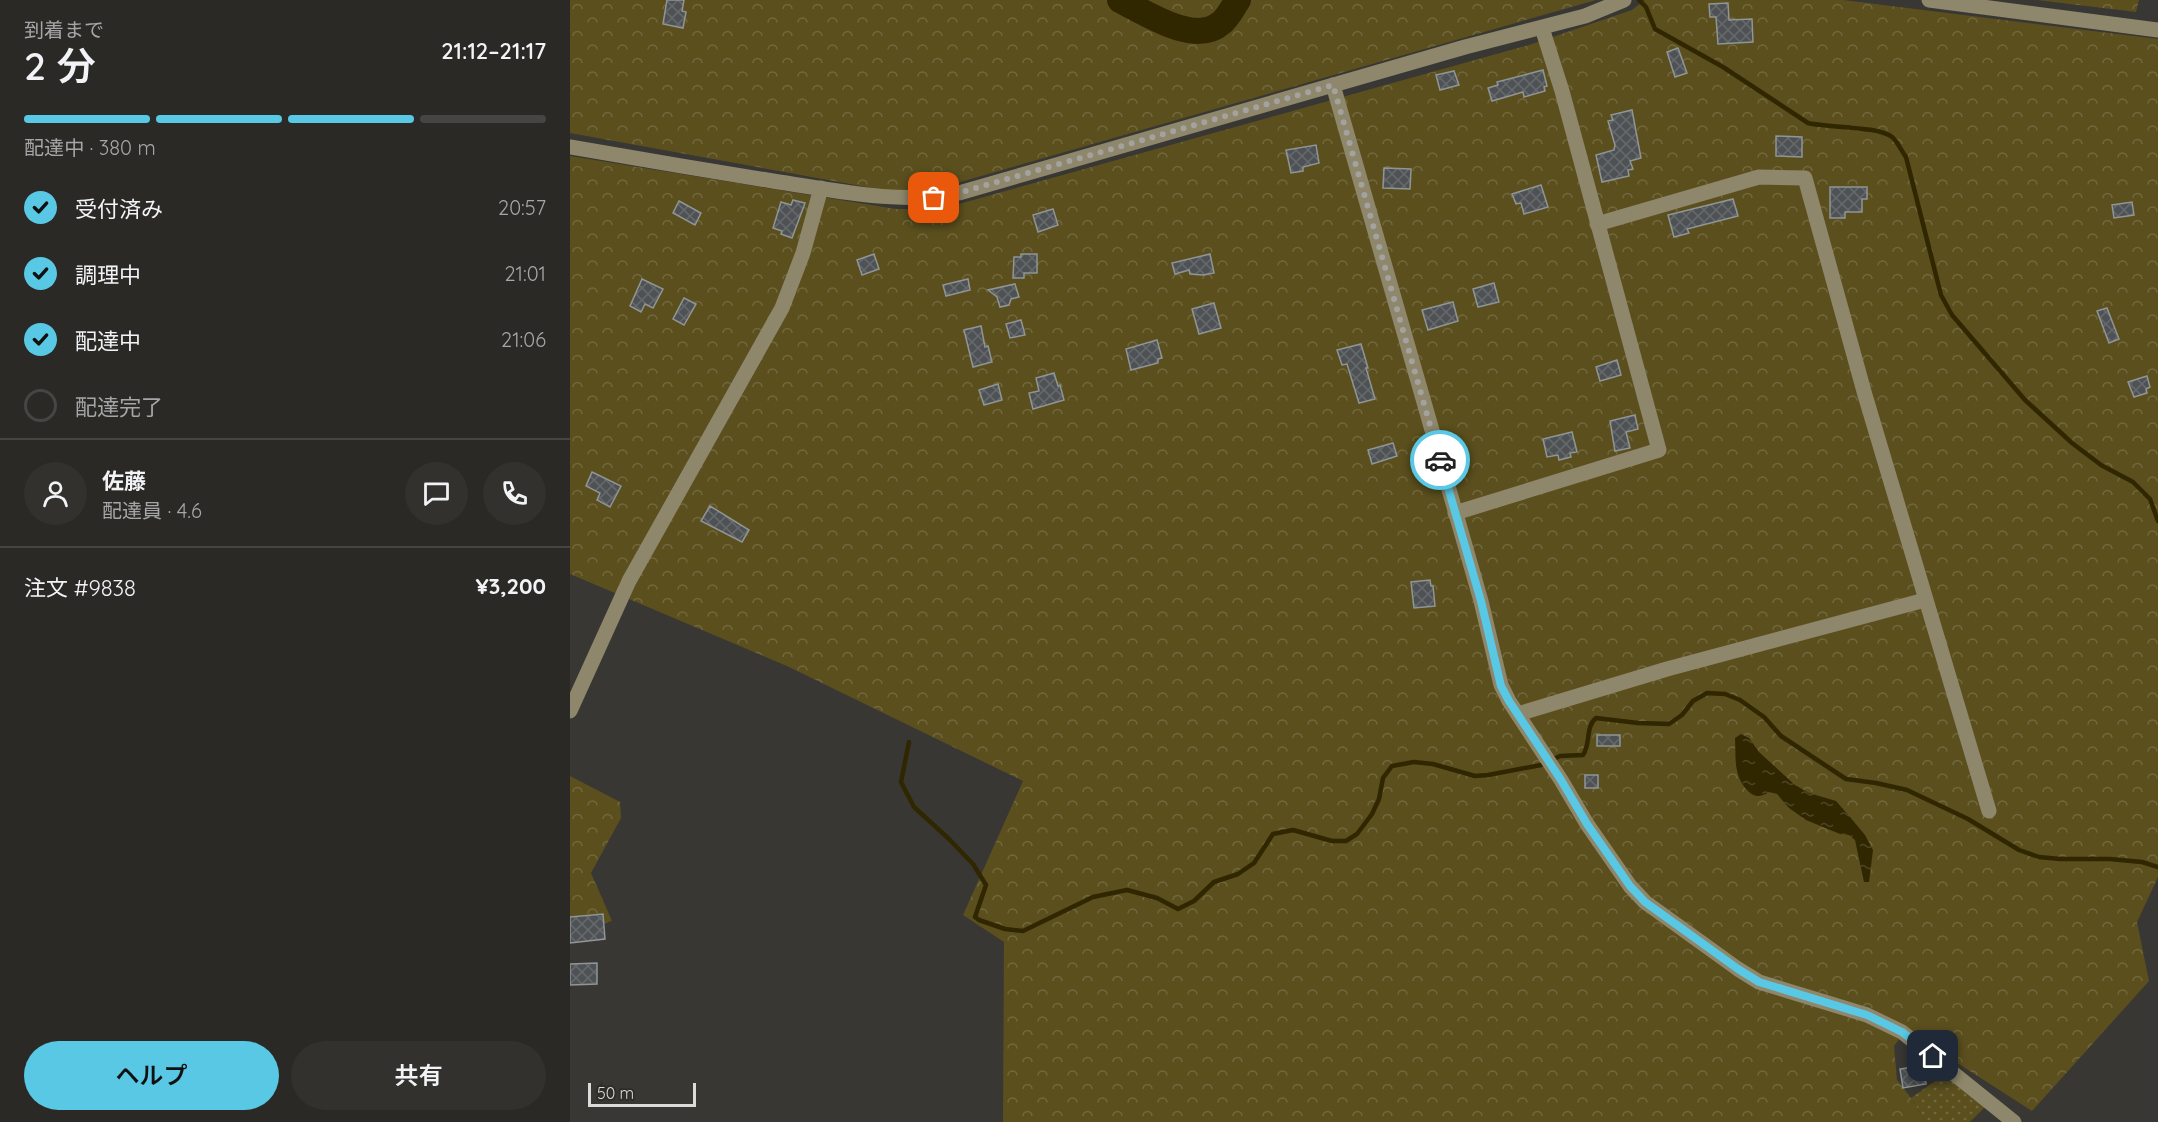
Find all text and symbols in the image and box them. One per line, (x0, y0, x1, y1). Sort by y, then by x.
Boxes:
text: 到着まで (24, 17, 104, 42)
text: 21:12–21:17 (441, 37, 546, 65)
text: 2 分 (24, 41, 96, 90)
text: 配達中 · 380 m (24, 135, 156, 160)
pin (908, 172, 959, 223)
icon: bag (917, 181, 950, 214)
icon: check (24, 191, 57, 224)
text: 受付済み (75, 195, 163, 223)
text: 20:57 (498, 195, 546, 220)
icon: check (24, 257, 57, 290)
text: 調理中 (75, 261, 141, 289)
text: 21:01 (504, 261, 546, 286)
icon: check (24, 323, 57, 356)
text: 配達中 (75, 327, 141, 355)
text: 21:06 (501, 327, 546, 352)
text: 配達完了 (75, 393, 163, 421)
courier (1410, 430, 1470, 490)
icon: car (1424, 444, 1457, 477)
button: person (24, 462, 87, 525)
button: chat (405, 462, 468, 525)
button: phone (483, 462, 546, 525)
text: 佐藤 (102, 467, 146, 495)
text: 配達員 · 4.6 (102, 498, 202, 523)
text: ¥3,200 (475, 572, 546, 600)
text: 注文 #9838 (24, 574, 136, 602)
pin (1907, 1030, 1958, 1081)
icon: home (1916, 1039, 1949, 1072)
button: ヘルプ (24, 1041, 279, 1110)
button: 共有 (291, 1041, 546, 1110)
scale bar (588, 1080, 696, 1108)
text: 50 m (597, 1083, 634, 1103)

